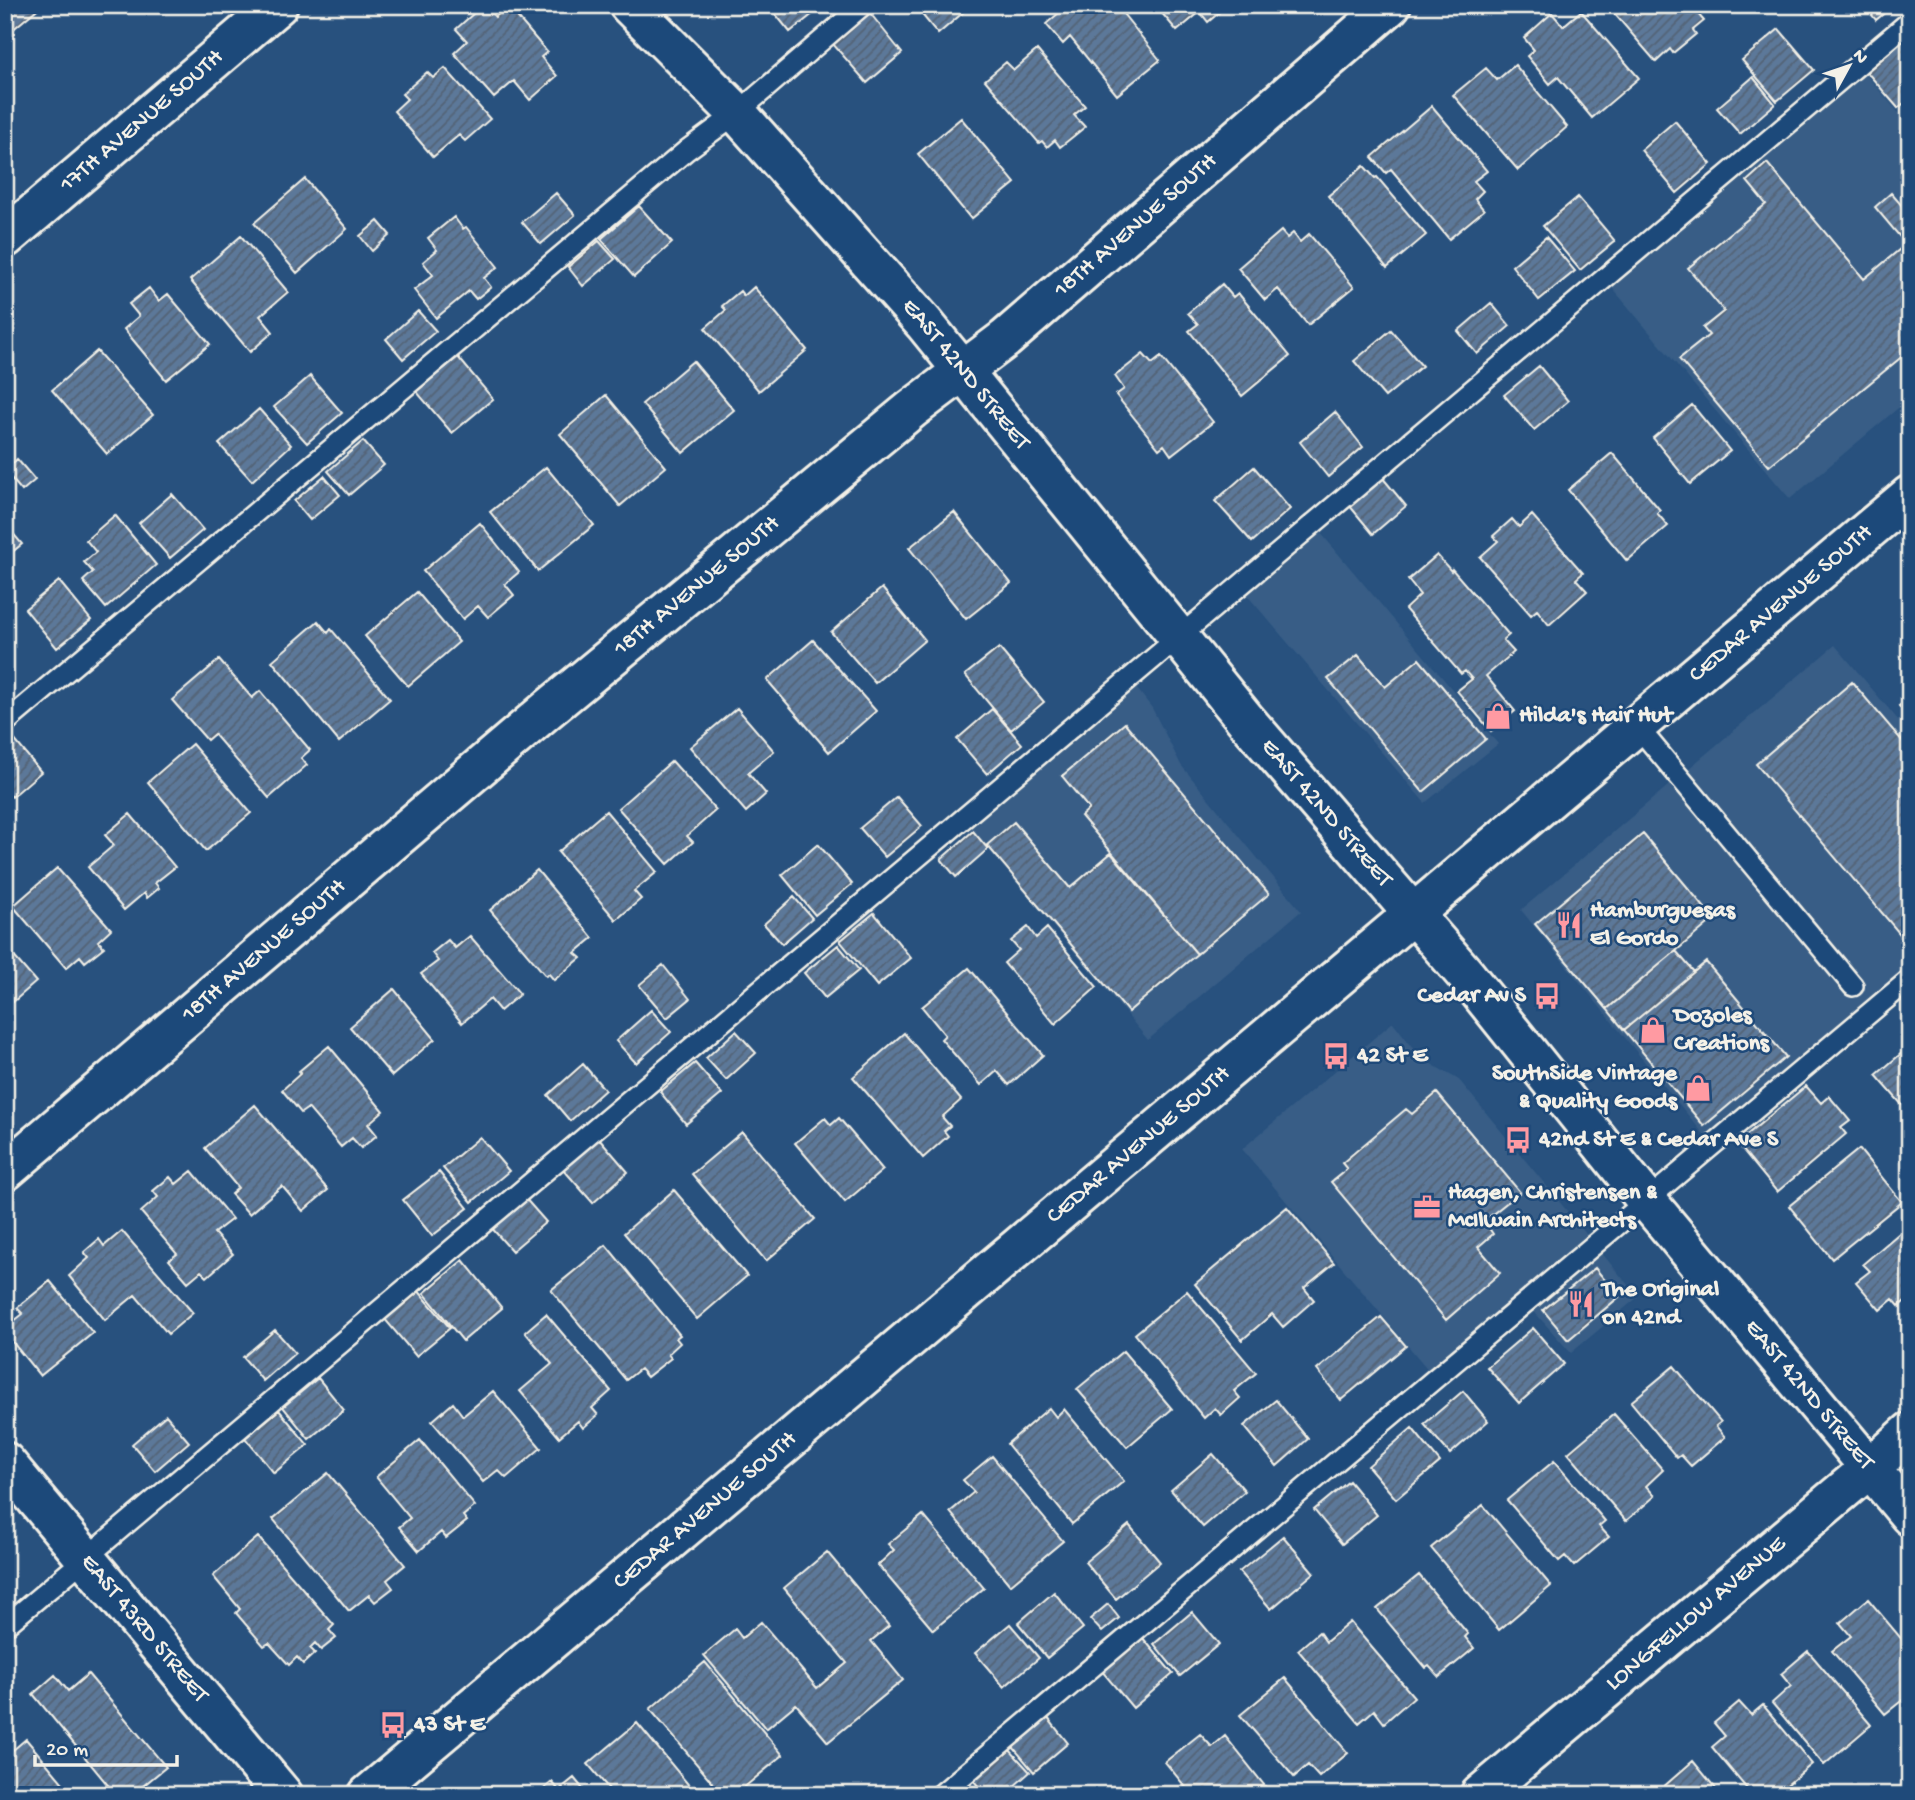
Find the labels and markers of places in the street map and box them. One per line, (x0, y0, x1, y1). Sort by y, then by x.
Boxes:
shop icon: Hilda's Hair Hut (1483, 701, 1513, 731)
place label: Hilda's Hair Hut (1519, 702, 1675, 731)
place label: Hamburguesas El Gordo (1590, 897, 1736, 954)
restaurant icon: Hamburguesas El Gordo (1554, 910, 1584, 940)
bus stop icon: Cedar Av S (1532, 981, 1562, 1011)
place label: Cedar Av S (1417, 982, 1527, 1011)
place label: Dozoles Creations (1672, 1002, 1770, 1059)
shop icon: Dozoles Creations (1638, 1015, 1668, 1045)
bus stop icon: 42 St E (1321, 1041, 1351, 1071)
place label: 42 St E (1356, 1042, 1429, 1071)
place label: SouthSide Vintage & Quality Goods (1492, 1060, 1679, 1117)
shop icon: SouthSide Vintage & Quality Goods (1683, 1073, 1713, 1103)
bus stop icon: 42nd St E & Cedar Ave S (1503, 1125, 1533, 1155)
place label: 42nd St E & Cedar Ave S (1538, 1126, 1779, 1155)
place label: Hagen, Christensen & McIlwain Architects (1448, 1179, 1658, 1236)
office icon: Hagen, Christensen & McIlwain Architects (1412, 1192, 1442, 1222)
place label: The Original on 42nd (1600, 1276, 1719, 1333)
restaurant icon: The Original on 42nd (1566, 1289, 1596, 1319)
bus stop icon: 43 St E (378, 1710, 408, 1740)
place label: 43 St E (413, 1711, 487, 1740)

